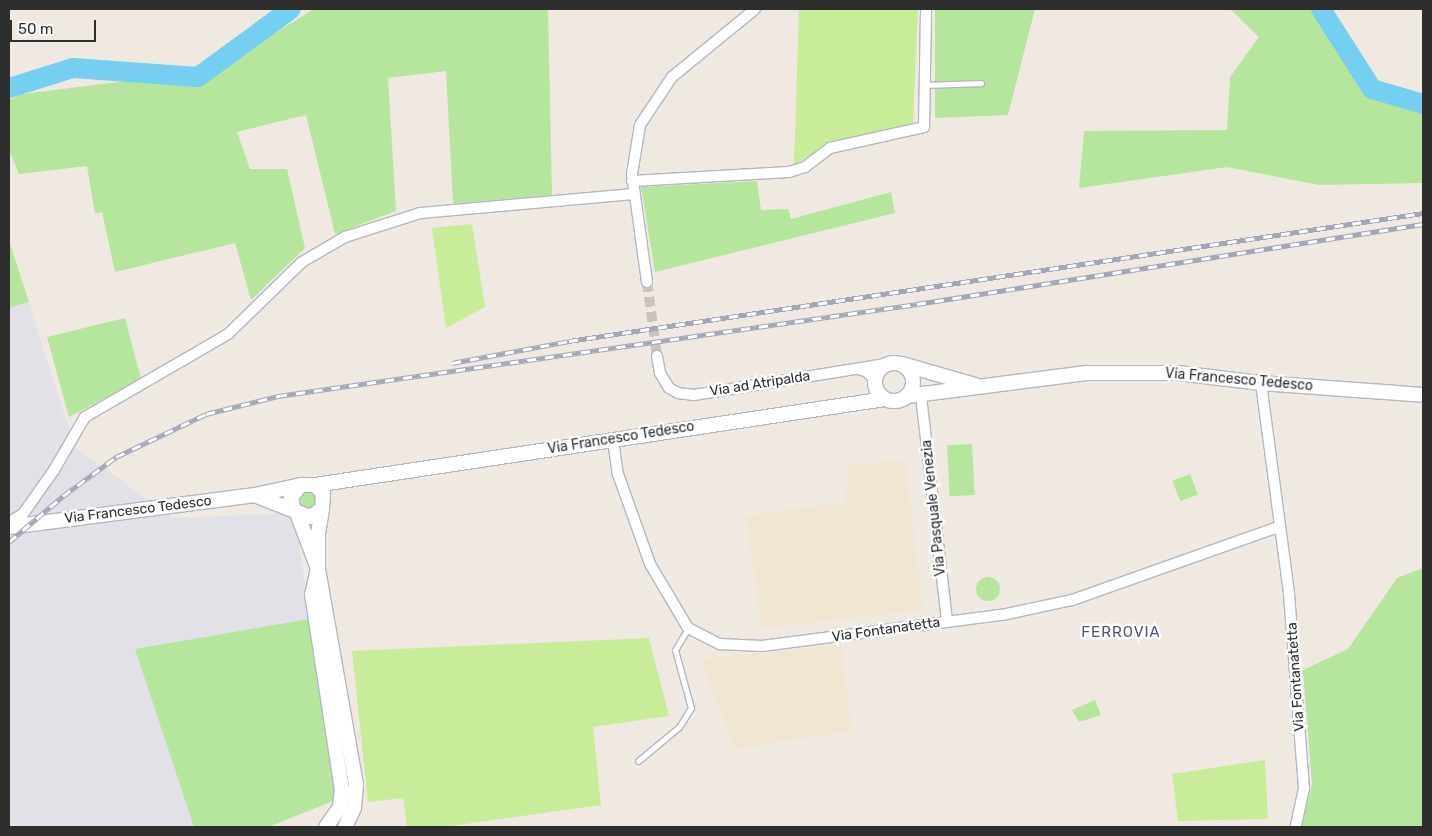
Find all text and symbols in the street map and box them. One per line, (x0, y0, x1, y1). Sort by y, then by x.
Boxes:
scale bar (12, 10, 99, 42)
text: 50 m (18, 20, 53, 38)
street label: Via Francesco Tedesco (1164, 365, 1314, 395)
street label: Via ad Atripalda (708, 368, 812, 400)
street label: Via Francesco Tedesco (546, 418, 696, 458)
street label: Via Pasquale Venezia (918, 439, 950, 577)
street label: Via Francesco Tedesco (63, 493, 213, 527)
street label: Via Fontanatetta (831, 614, 941, 646)
street label: Via Fontanatetta (1284, 622, 1308, 732)
district label: FERROVIA (1080, 624, 1162, 642)

